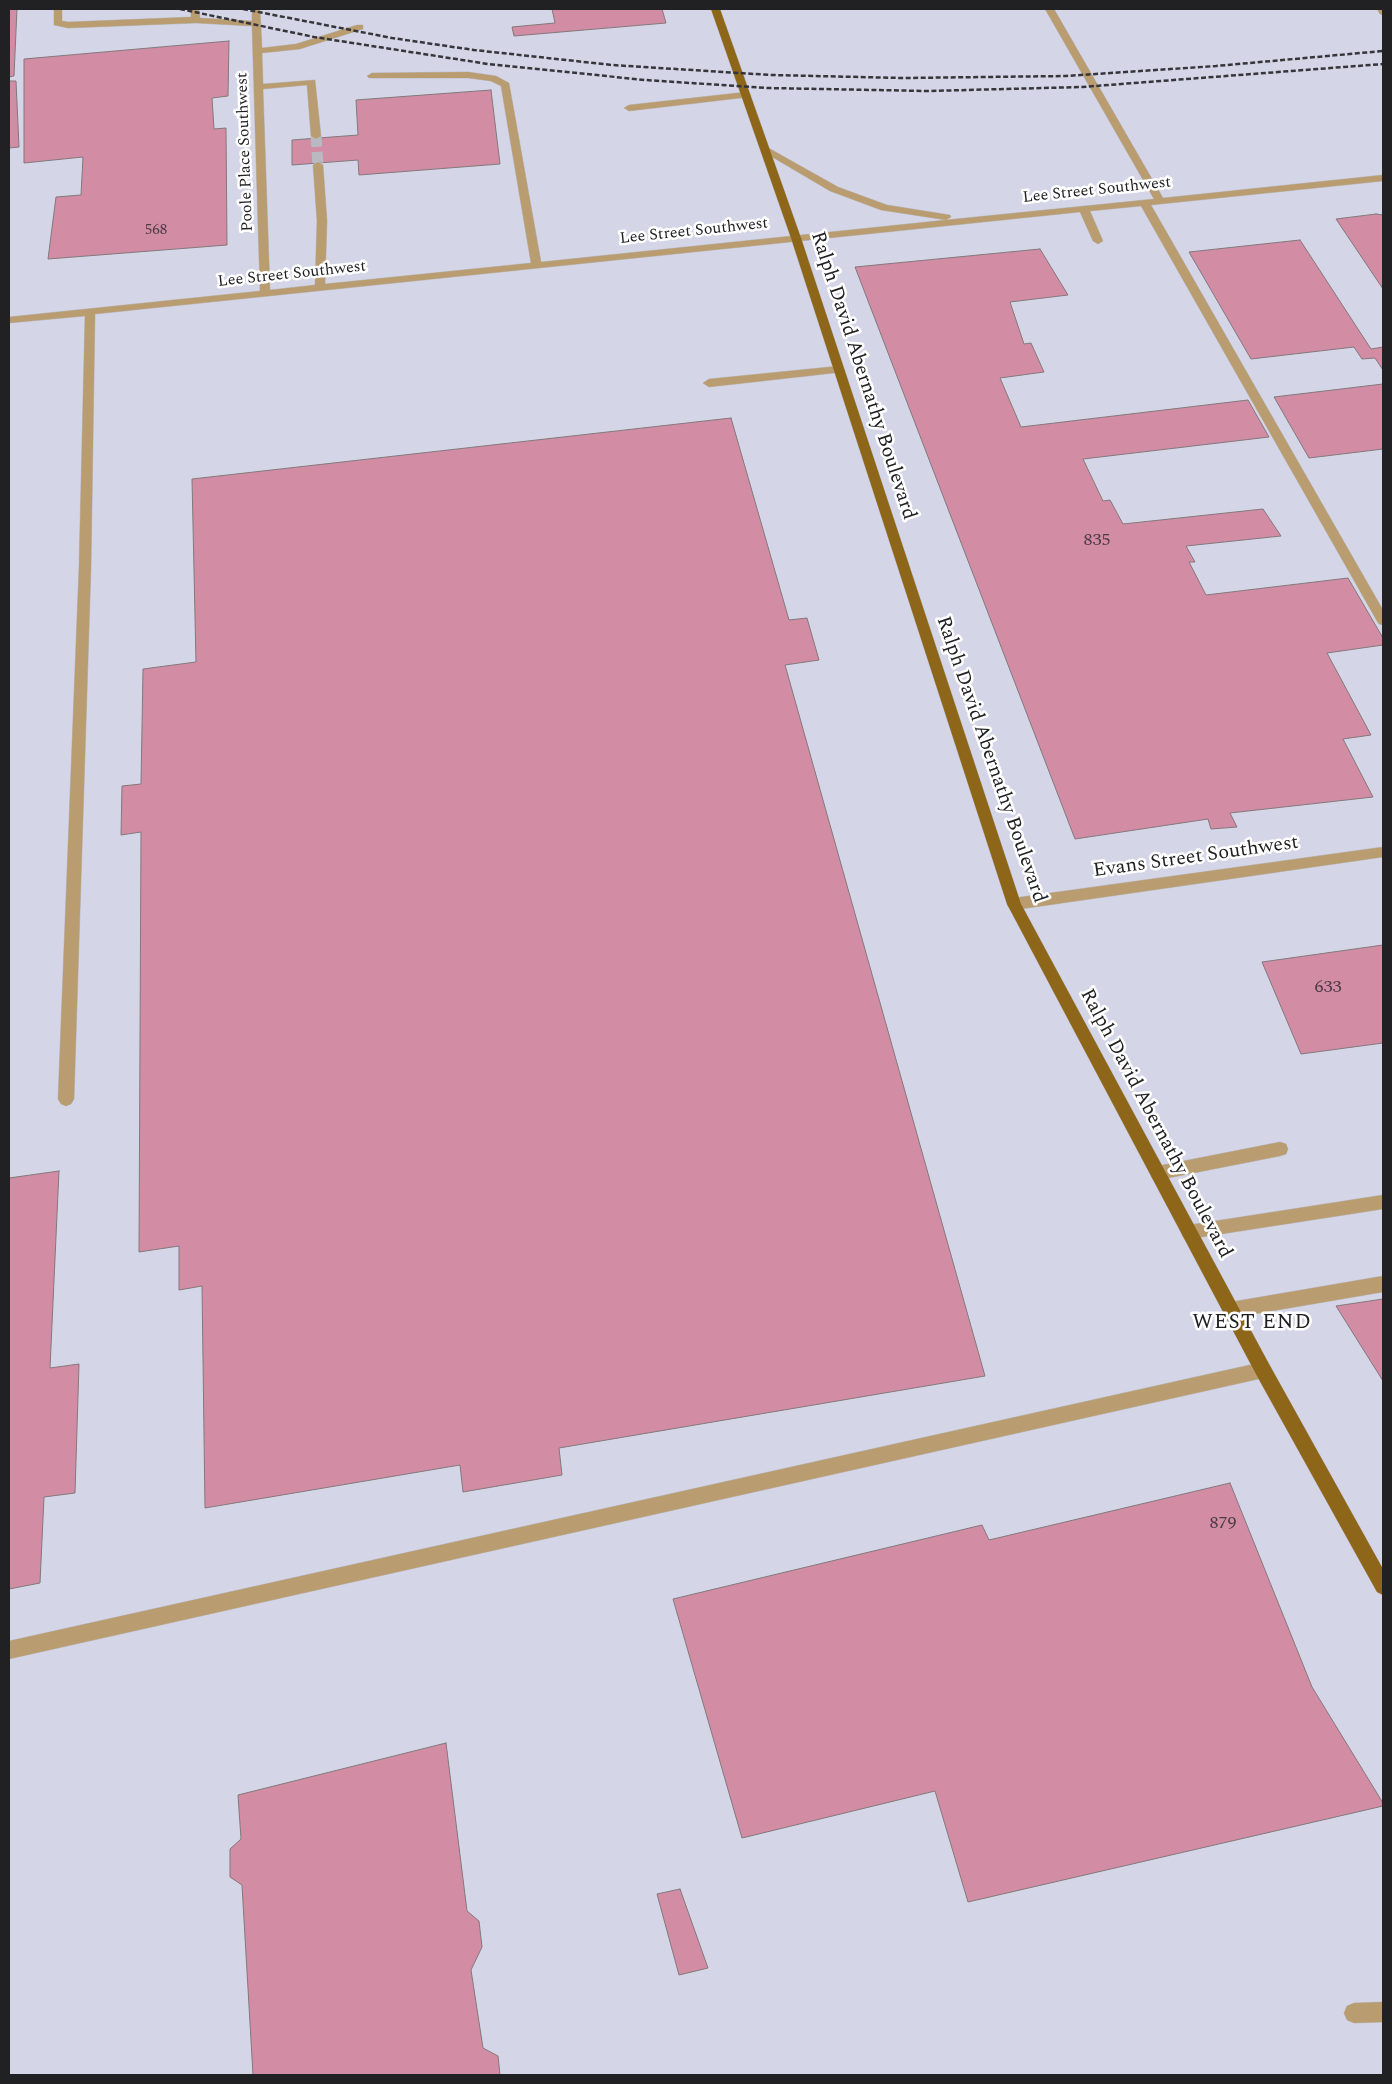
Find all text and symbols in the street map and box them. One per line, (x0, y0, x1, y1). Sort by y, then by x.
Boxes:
street label: Poole Place Southwest (234, 72, 258, 232)
street label: Lee Street Southwest (1022, 174, 1172, 208)
street label: Lee Street Southwest (619, 215, 769, 249)
house number: 568 (145, 222, 167, 240)
street label: Ralph David Abernathy Boulevard (804, 229, 920, 523)
street label: Lee Street Southwest (217, 258, 367, 292)
house number: 835 (1084, 530, 1110, 552)
street label: Ralph David Abernathy Boulevard (930, 613, 1050, 907)
street label: Evans Street Southwest (1092, 832, 1300, 884)
house number: 633 (1315, 977, 1341, 999)
street label: Ralph David Abernathy Boulevard (1074, 985, 1236, 1263)
district label: WEST END (1191, 1311, 1313, 1337)
house number: 879 (1210, 1513, 1236, 1535)

